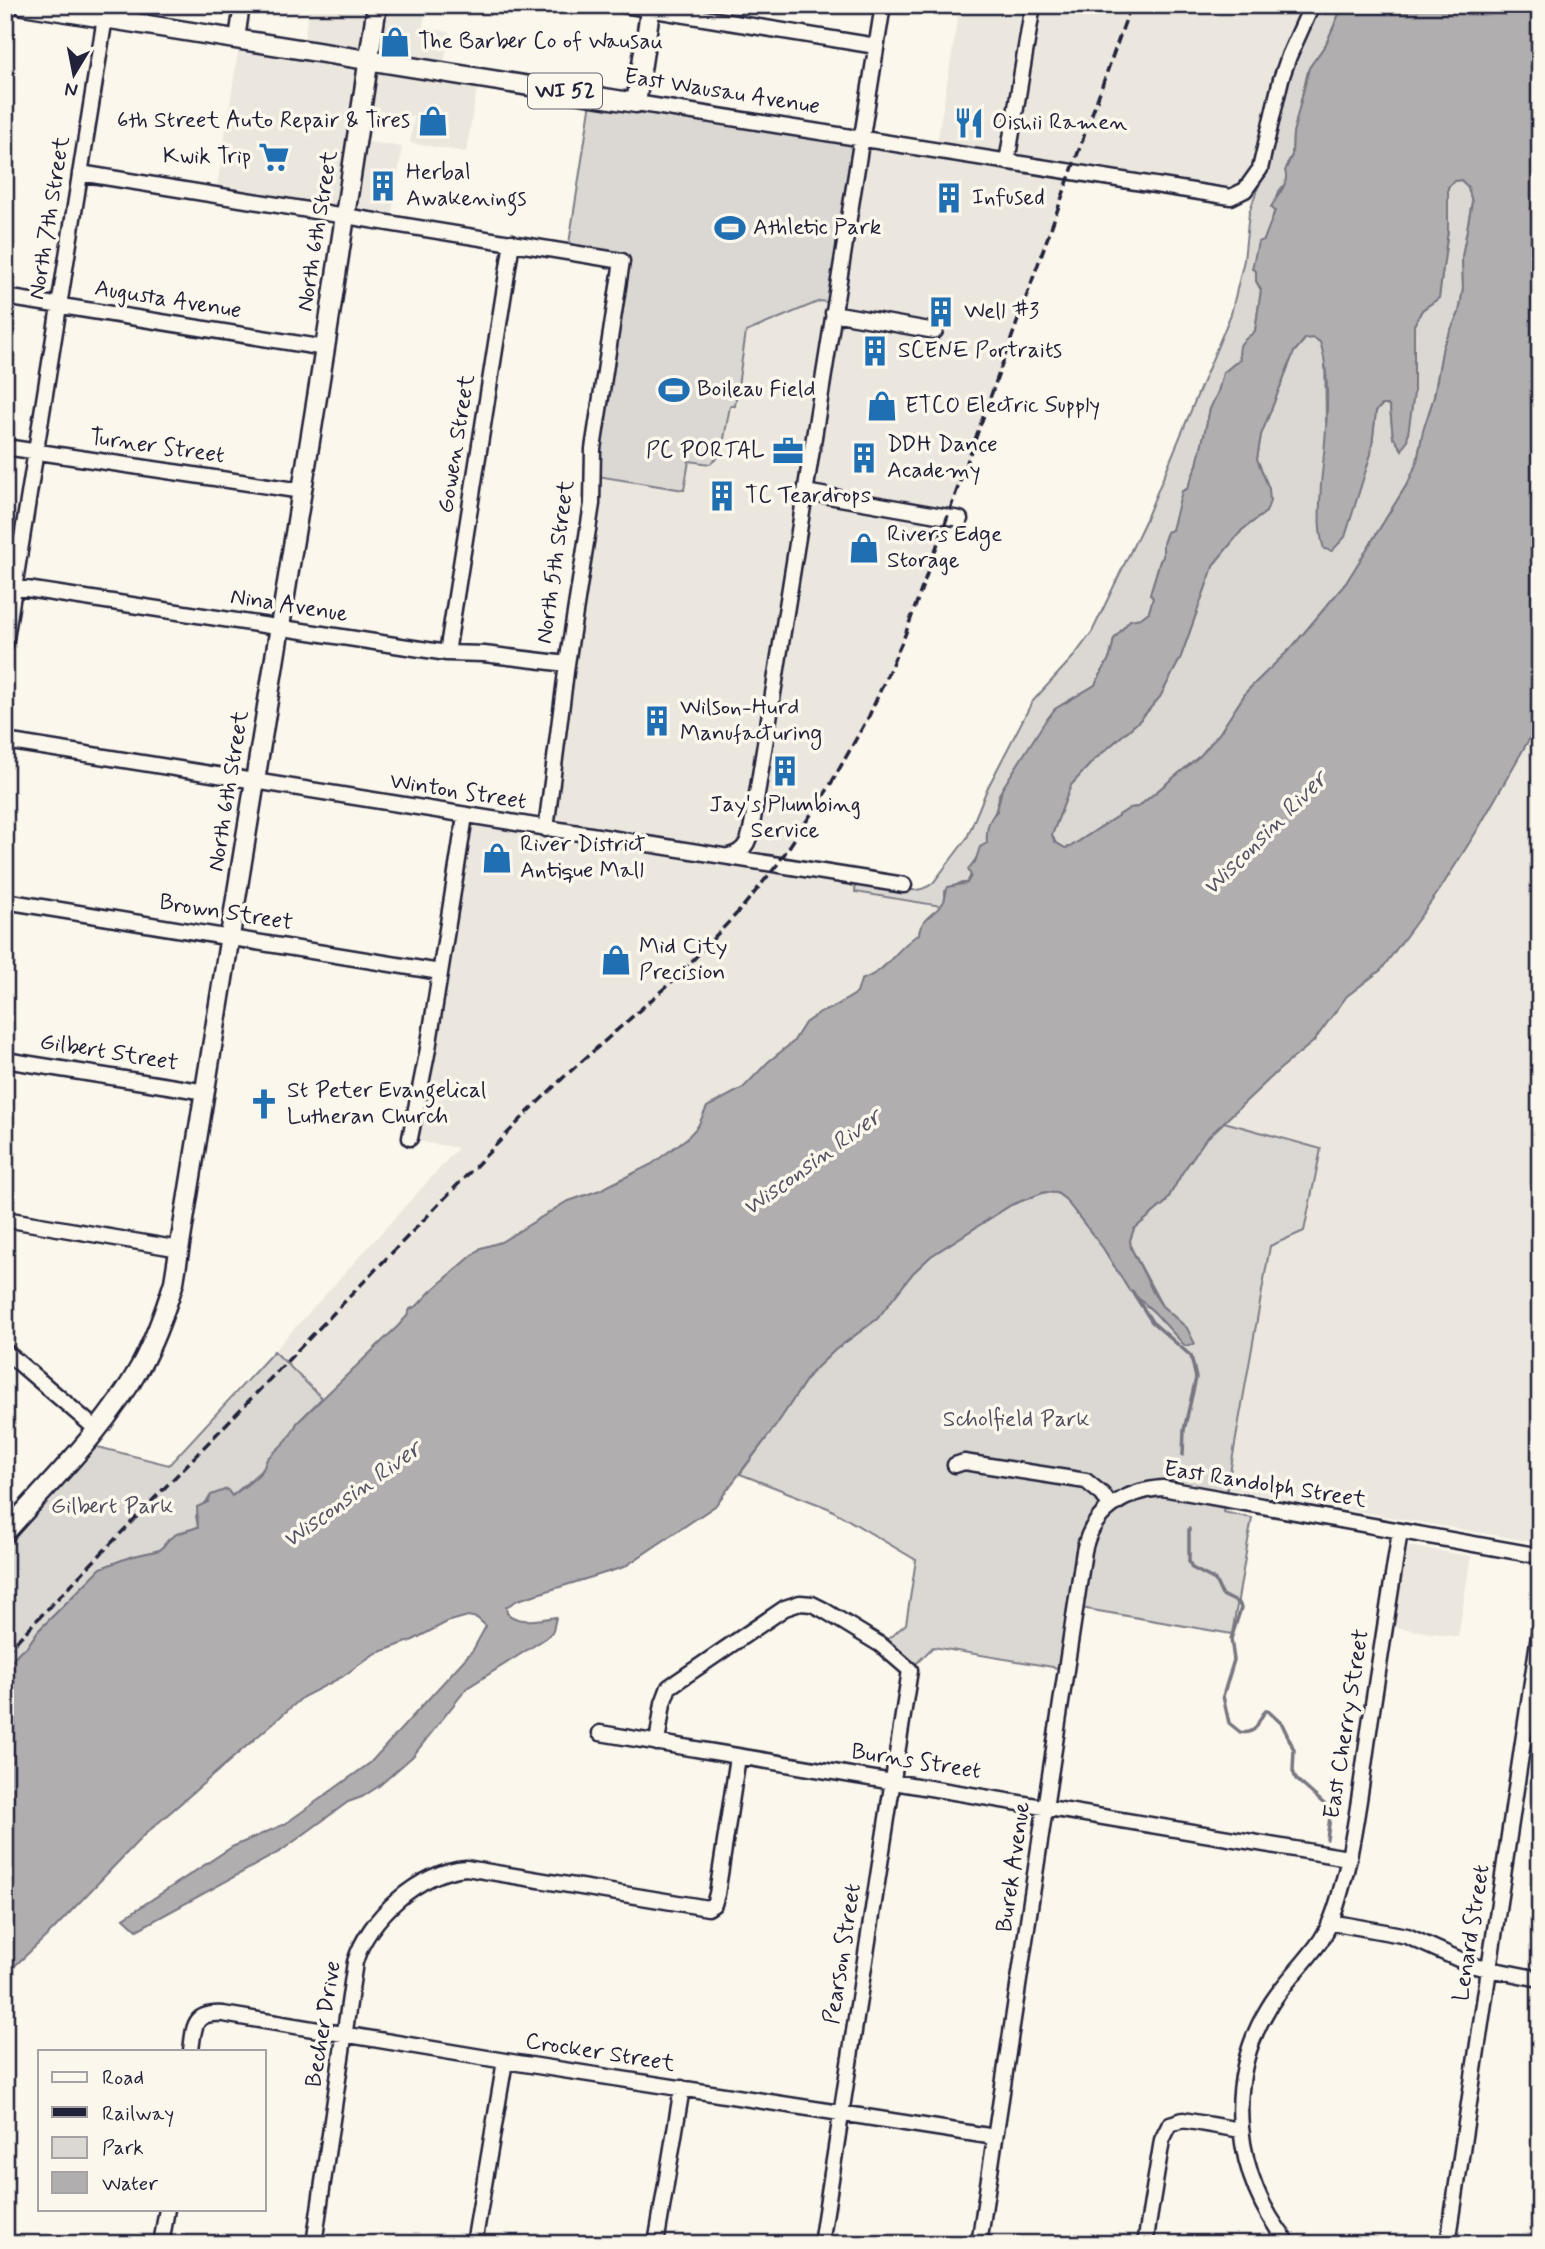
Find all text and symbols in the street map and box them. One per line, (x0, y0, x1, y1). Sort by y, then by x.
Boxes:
shop icon: The Barber Co of Wausau (378, 25, 412, 59)
place label: The Barber Co of Wausau (418, 27, 663, 57)
north arrow (38, 38, 108, 108)
street label: East Wausau Avenue (622, 62, 822, 122)
road number: WI 52 (528, 74, 602, 108)
text: N (63, 76, 80, 103)
shop icon: 6th Street Auto Repair & Tires (416, 104, 450, 138)
place label: 6th Street Auto Repair & Tires (117, 106, 410, 136)
restaurant icon: Oishii Ramen (952, 106, 986, 140)
place label: Oishii Ramen (992, 108, 1127, 138)
street label: North 7th Street (22, 134, 78, 302)
supermarket icon: Kwik Trip (257, 140, 291, 174)
place label: Kwik Trip (163, 142, 251, 172)
street label: North 6th Street (290, 148, 346, 314)
place label: Herbal Awakenings (406, 158, 527, 216)
building icon: Herbal Awakenings (366, 169, 400, 203)
building icon: Infused (932, 181, 966, 215)
place label: Infused (972, 183, 1045, 213)
sports icon: Athletic Park (713, 211, 747, 245)
place label: Athletic Park (753, 213, 881, 243)
street label: Augusta Avenue (92, 274, 244, 326)
building icon: Well #3 (924, 295, 958, 329)
place label: Well #3 (964, 297, 1039, 327)
building icon: SCENE Portraits (858, 334, 892, 368)
place label: SCENE Portraits (898, 336, 1062, 366)
street label: Gowen Street (431, 372, 483, 516)
sports icon: Boileau Field (657, 373, 691, 407)
place label: Boileau Field (697, 375, 815, 405)
shop icon: ETCO Electric Supply (865, 389, 899, 423)
place label: ETCO Electric Supply (905, 391, 1100, 421)
street label: Turner Street (88, 423, 226, 471)
place label: DDH Dance Academy (887, 430, 998, 486)
office icon: PC PORTAL (771, 434, 805, 468)
place label: PC PORTAL (646, 436, 765, 466)
building icon: DDH Dance Academy (847, 441, 881, 475)
street label: North 5th Street (530, 478, 582, 646)
building icon: TC Teardrops (705, 479, 739, 513)
place label: TC Teardrops (745, 481, 871, 511)
place label: Rivers Edge Storage (887, 520, 1002, 576)
shop icon: Rivers Edge Storage (847, 531, 881, 565)
street label: Nina Avenue (228, 582, 350, 630)
place label: Wilson-Hurd Manufacturing (680, 693, 822, 751)
building icon: Wilson-Hurd Manufacturing (640, 704, 674, 738)
street label: North 6th Street (201, 708, 257, 874)
building icon: Jay's Plumbing Service (768, 754, 802, 788)
water label: Wisconsin River (1196, 762, 1337, 903)
street label: Winton Street (387, 766, 529, 818)
place label: Jay's Plumbing Service (709, 790, 861, 846)
place label: River District Antique Mall (520, 830, 646, 886)
shop icon: River District Antique Mall (480, 841, 514, 875)
street label: Brown Street (157, 888, 295, 938)
place label: Mid City Precision (639, 932, 728, 988)
shop icon: Mid City Precision (599, 943, 633, 977)
street label: Gilbert Street (38, 1027, 181, 1079)
place label: St Peter Evangelical Lutheran Church (287, 1076, 486, 1132)
church icon: St Peter Evangelical Lutheran Church (247, 1087, 281, 1121)
water label: Wisconsin River (737, 1100, 890, 1224)
park label: Scholfield Park (943, 1405, 1089, 1435)
water label: Wisconsin River (277, 1432, 430, 1556)
street label: East Randolph Street (1162, 1454, 1369, 1516)
park label: Gilbert Park (51, 1492, 173, 1522)
street label: East Cherry Street (1317, 1627, 1377, 1821)
street label: Burns Street (849, 1737, 983, 1787)
street label: Burek Avenue (990, 1800, 1038, 1934)
street label: Lenard Street (1446, 1863, 1498, 2003)
street label: Pearson Street (817, 1882, 869, 2026)
street label: Becher Drive (299, 1959, 349, 2089)
street label: Crocker Street (523, 2026, 677, 2080)
legend (38, 2050, 266, 2210)
text: Road (102, 2064, 144, 2092)
text: Railway (102, 2100, 174, 2128)
text: Park (102, 2134, 144, 2162)
text: Water (102, 2170, 158, 2198)

